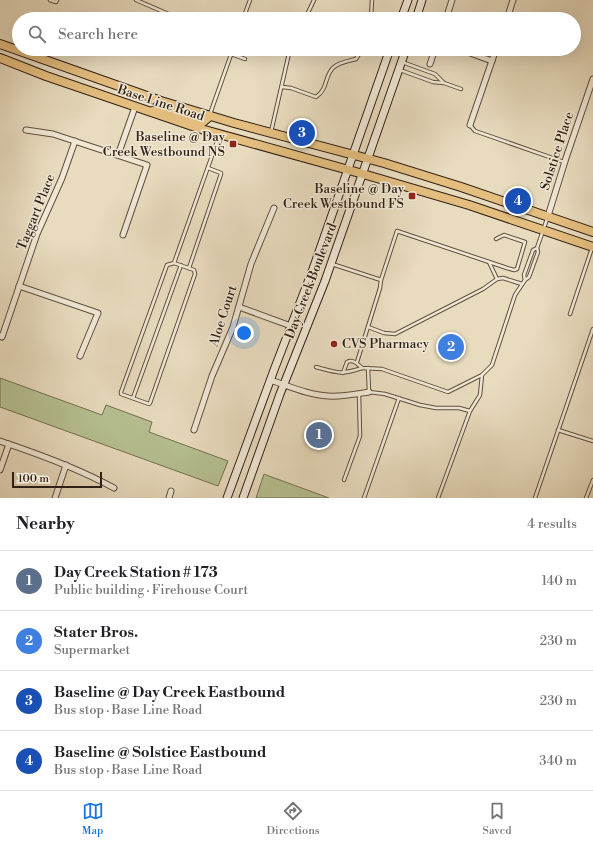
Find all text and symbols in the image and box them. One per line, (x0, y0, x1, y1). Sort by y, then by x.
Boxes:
search box (12, 12, 581, 56)
icon: search (26, 23, 48, 45)
text: Search here (58, 25, 138, 44)
street label: Base Line Road (114, 81, 207, 125)
street label: Solstice Place (537, 109, 577, 192)
pin: 3 (289, 118, 315, 148)
place label: Baseline @ Day Creek Westbound NS (103, 129, 226, 160)
marker: Baseline @ Day Creek Westbound NS (228, 139, 238, 149)
street label: Taggart Place (13, 171, 59, 252)
place label: Baseline @ Day Creek Westbound FS (283, 181, 405, 212)
pin: 4 (505, 186, 531, 216)
marker: Baseline @ Day Creek Westbound FS (407, 191, 417, 201)
street label: Day Creek Boulevard (282, 220, 341, 341)
street label: Aloe Court (205, 283, 241, 350)
your location (234, 323, 254, 343)
pin: 2 (438, 332, 464, 362)
place label: CVS Pharmacy (342, 336, 430, 352)
marker: CVS Pharmacy (329, 339, 339, 349)
pin: 1 (306, 420, 332, 450)
scale bar (12, 470, 102, 489)
text: 100 m (18, 472, 49, 486)
text: Nearby (16, 513, 75, 535)
text: 4 results (527, 516, 577, 532)
text: Day Creek Station # 173 (54, 563, 218, 582)
text: 1 (26, 573, 32, 589)
text: 140 m (541, 573, 577, 589)
text: Public building · Firehouse Court (54, 582, 248, 598)
text: Stater Bros. (54, 623, 138, 642)
text: 2 (25, 633, 33, 649)
text: 230 m (540, 633, 577, 649)
text: Supermarket (54, 642, 130, 658)
text: Baseline @ Day Creek Eastbound (54, 683, 285, 702)
text: 3 (25, 693, 33, 709)
text: 230 m (540, 693, 577, 709)
text: Bus stop · Base Line Road (54, 702, 202, 718)
text: Baseline @ Solstice Eastbound (54, 743, 267, 762)
text: 4 (25, 753, 33, 769)
text: 340 m (539, 753, 577, 769)
text: Bus stop · Base Line Road (54, 762, 202, 778)
tab: Map (82, 800, 104, 838)
tab: Directions (267, 800, 320, 838)
tab: Saved (483, 800, 511, 838)

